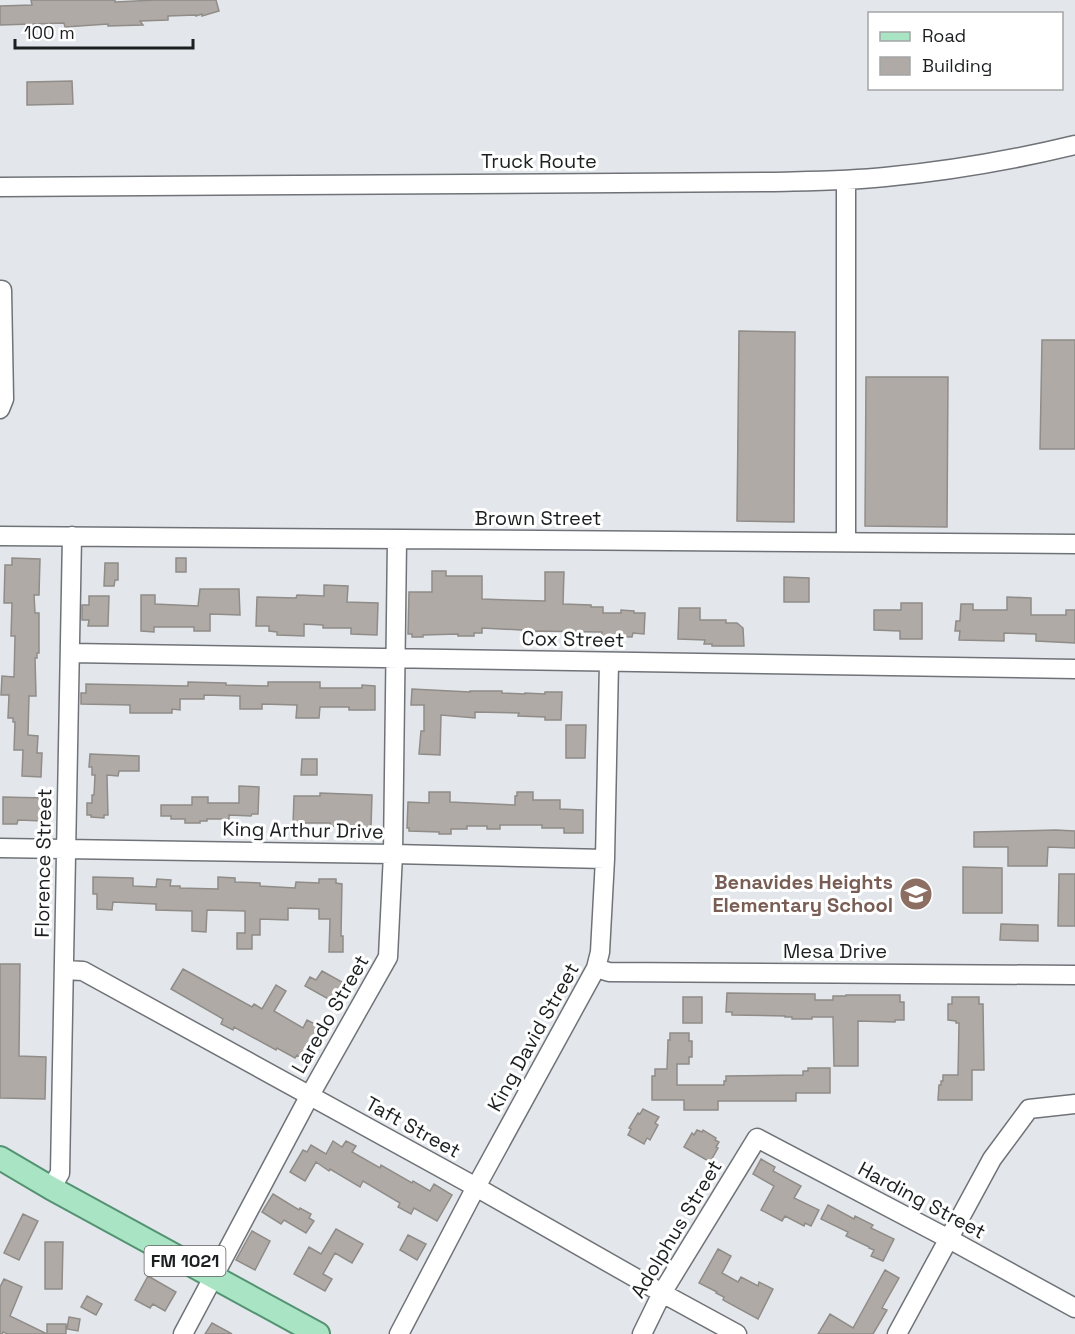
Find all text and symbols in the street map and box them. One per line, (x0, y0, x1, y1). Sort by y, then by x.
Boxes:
scale bar (15, 12, 194, 50)
legend (868, 12, 1063, 90)
text: 100 m (24, 21, 75, 44)
text: Road (922, 24, 966, 47)
text: Building (922, 54, 992, 77)
street label: Truck Route (481, 148, 597, 174)
street label: Brown Street (474, 505, 602, 531)
street label: Cox Street (521, 625, 625, 653)
street label: Florence Street (29, 788, 57, 938)
street label: King Arthur Drive (222, 816, 384, 844)
place label: Benavides Heights Elementary School (712, 869, 893, 918)
school or university icon: Benavides Heights Elementary School (898, 876, 934, 912)
street label: Mesa Drive (783, 938, 887, 964)
street label: Laredo Street (286, 950, 374, 1078)
street label: King David Street (481, 958, 585, 1116)
street label: Taft Street (361, 1090, 465, 1164)
street label: Adolphus Street (624, 1155, 728, 1303)
street label: Harding Street (854, 1155, 990, 1245)
road number: FM 1021 (144, 1246, 225, 1276)

